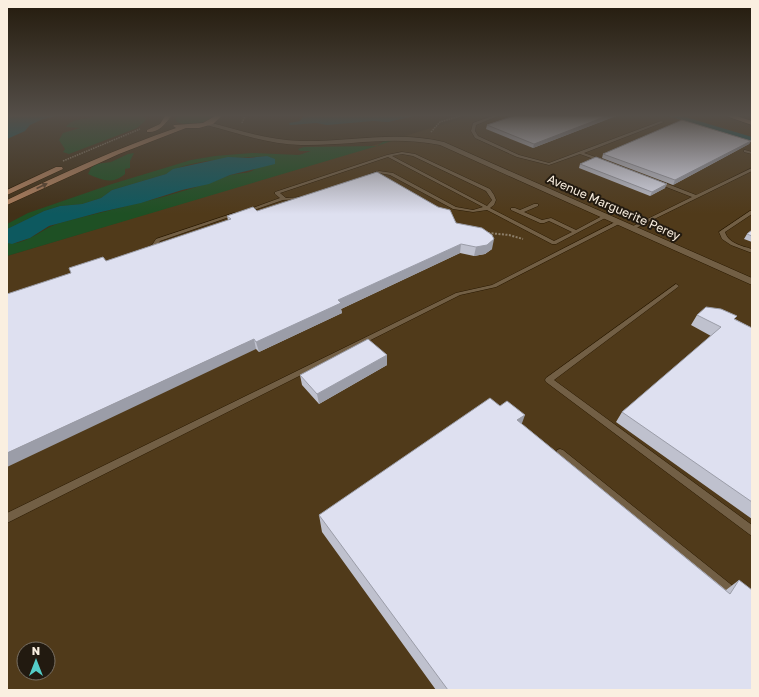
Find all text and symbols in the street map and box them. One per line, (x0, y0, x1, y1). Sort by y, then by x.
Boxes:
street label: Avenue Marguerite Perey (545, 171, 683, 243)
one-way arrow (36, 183, 48, 189)
north arrow (16, 641, 56, 681)
text: N (32, 644, 40, 657)

